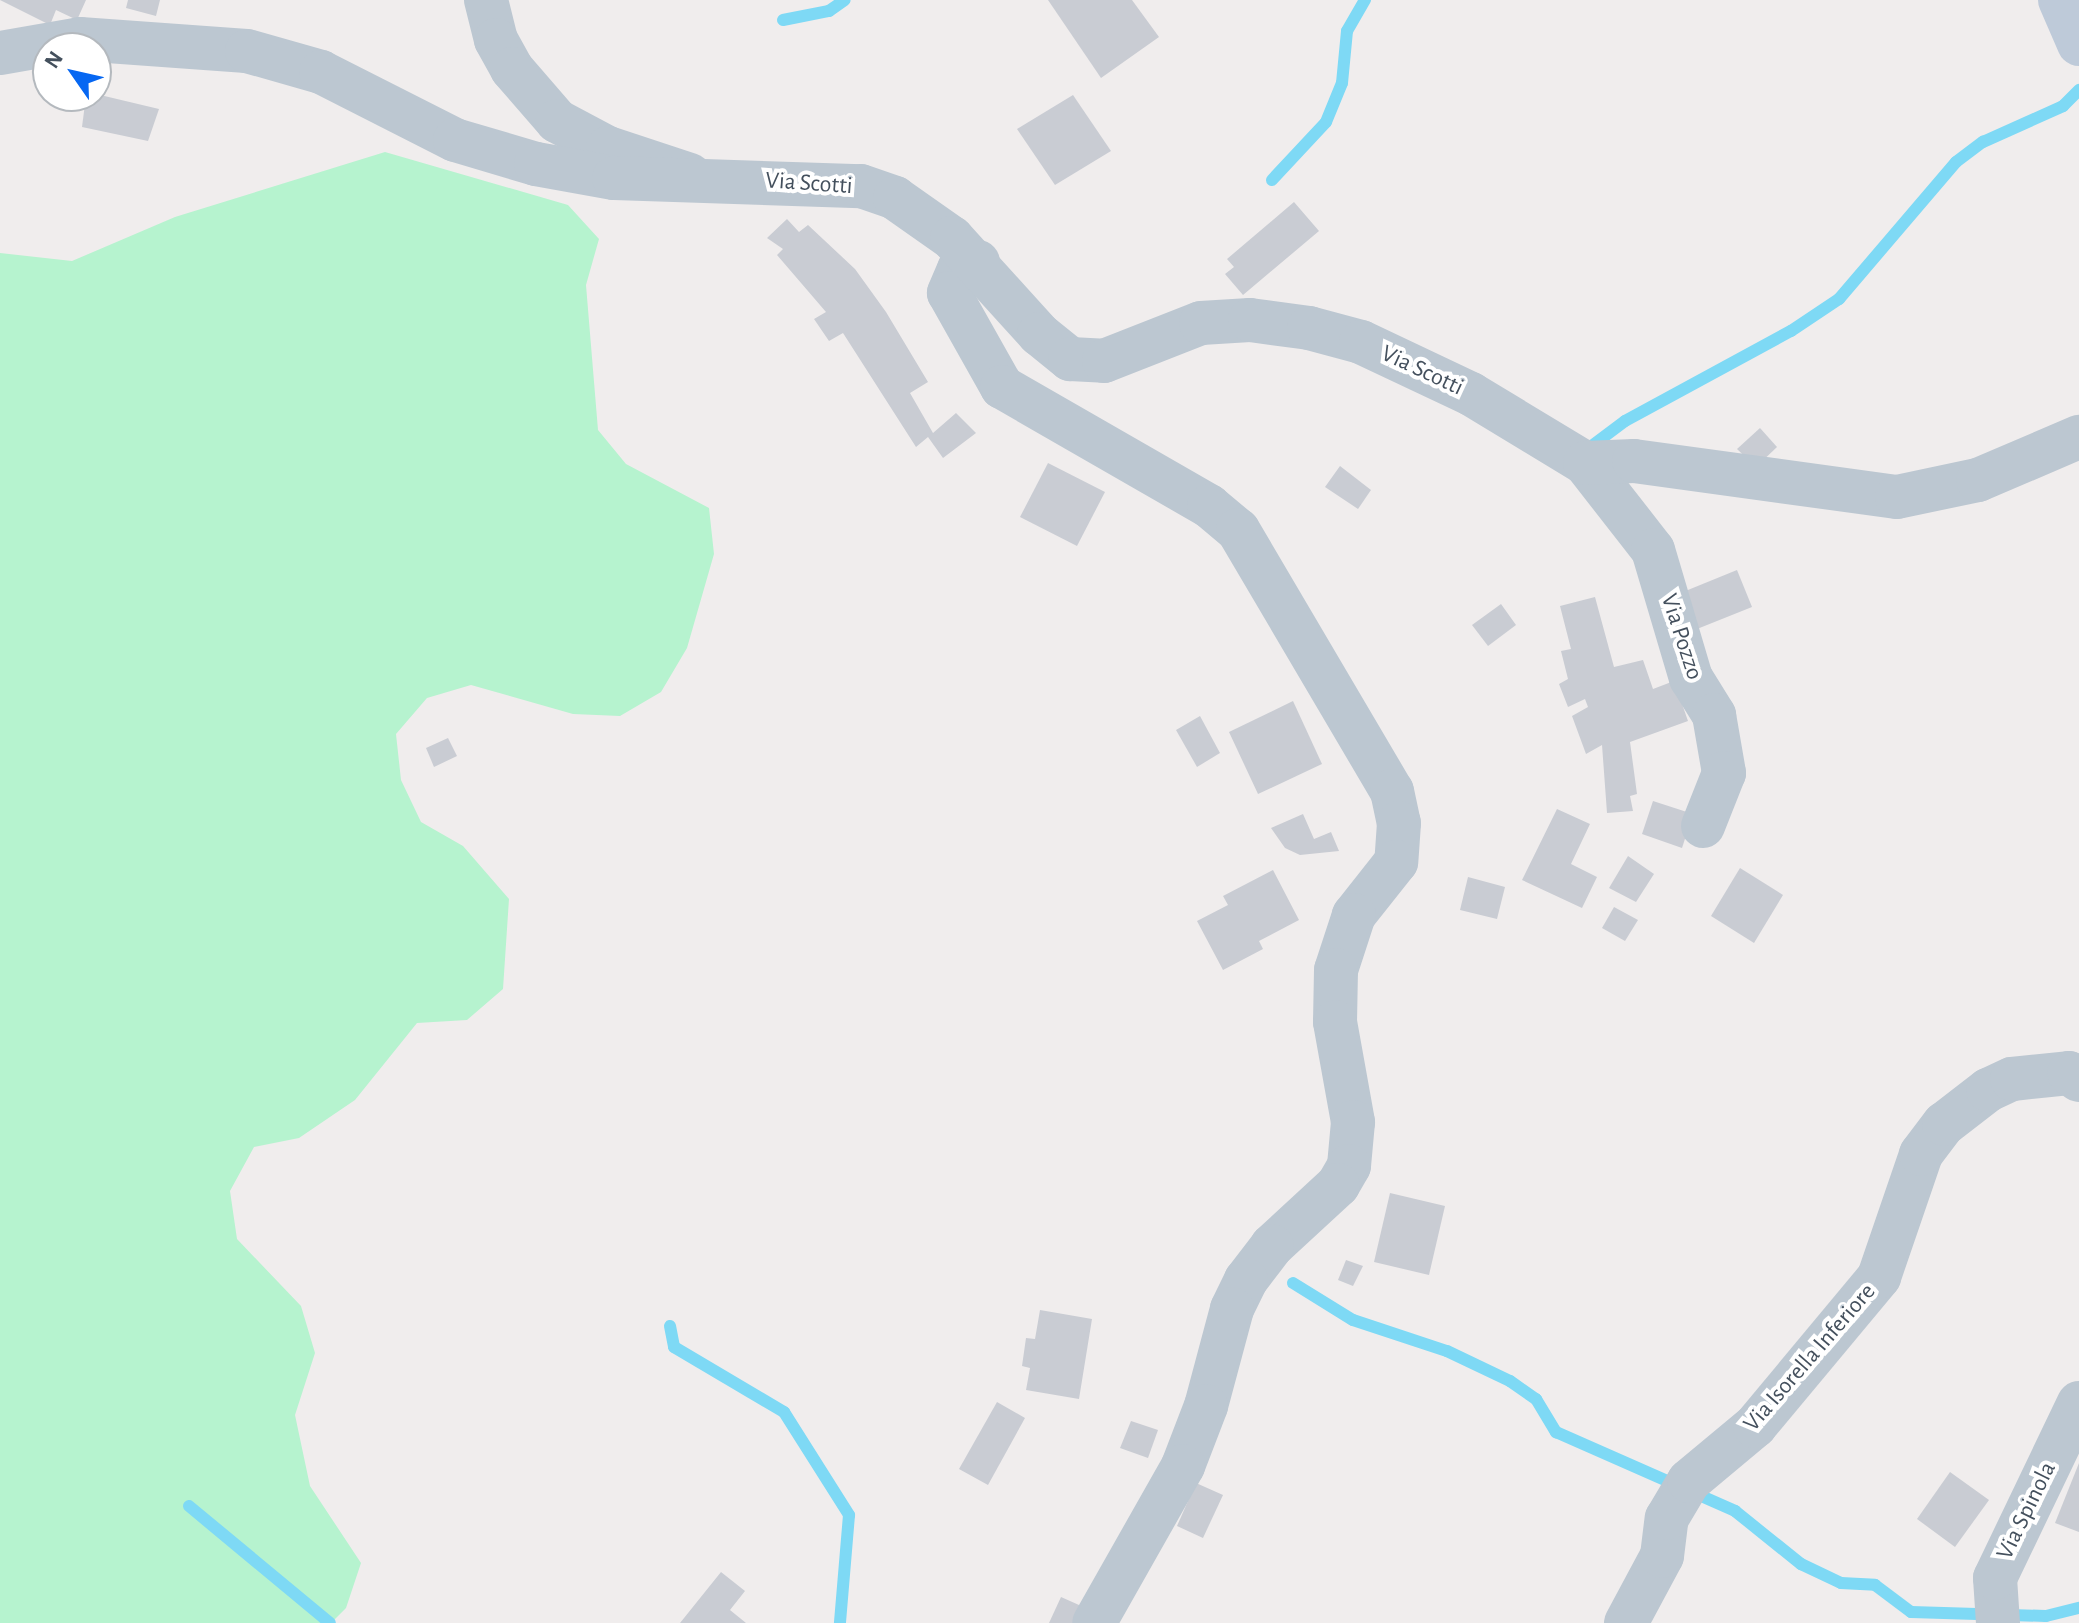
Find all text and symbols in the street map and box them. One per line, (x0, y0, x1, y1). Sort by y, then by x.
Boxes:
north arrow (32, 32, 112, 112)
text: N (40, 47, 67, 72)
street label: Via Scotti (764, 167, 854, 201)
street label: Via Scotti (1376, 339, 1468, 403)
street label: Via Pozzo (1654, 590, 1708, 684)
street label: Via Isorella Inferiore (1738, 1278, 1882, 1438)
street label: Via Spinola (1991, 1458, 2063, 1564)

